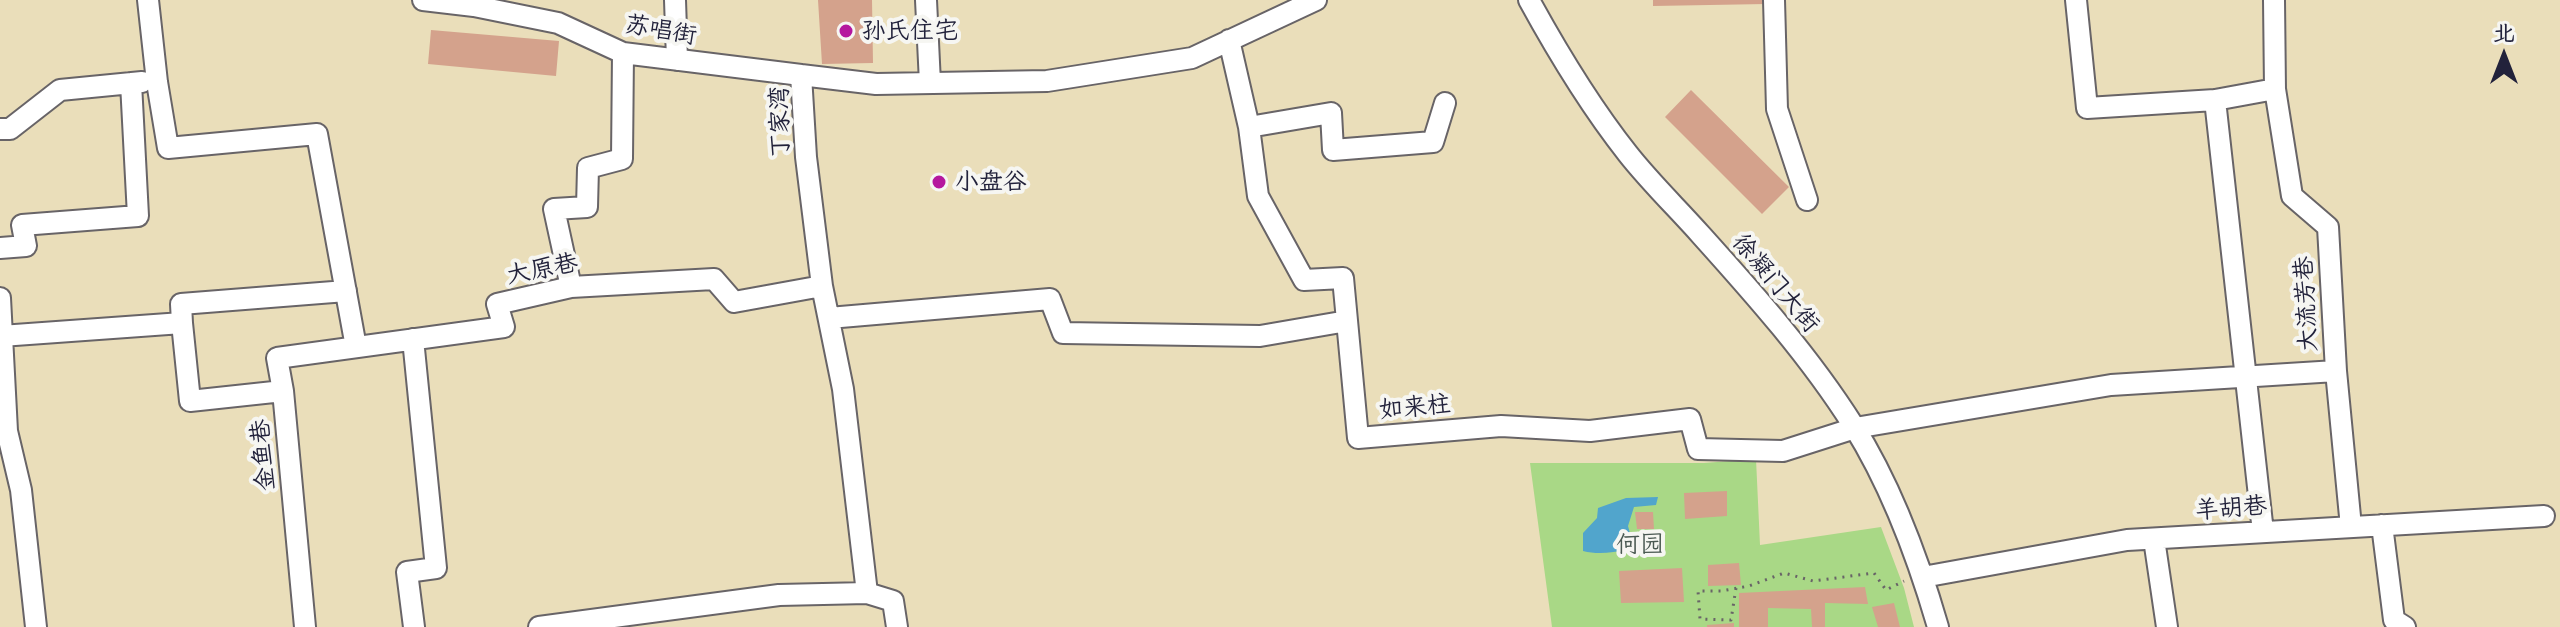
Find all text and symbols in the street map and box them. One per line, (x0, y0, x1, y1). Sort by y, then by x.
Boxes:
street label: 苏唱街 (623, 10, 699, 50)
north arrow (2464, 16, 2544, 96)
place label: 孙氏住宅 (862, 17, 958, 45)
text: 北 (2493, 17, 2515, 46)
marker: 孙氏住宅 (837, 22, 855, 40)
street label: 丁家湾 (765, 86, 795, 158)
place label: 小盘谷 (955, 168, 1027, 196)
marker: 小盘谷 (930, 173, 948, 191)
street label: 徐凝门大街 (1726, 228, 1826, 338)
street label: 大原巷 (504, 248, 580, 290)
street label: 大流芳巷 (2289, 255, 2323, 353)
street label: 如来柱 (1378, 390, 1452, 424)
street label: 金鱼巷 (246, 418, 280, 492)
street label: 羊胡巷 (2194, 491, 2268, 525)
park label: 何园 (1616, 531, 1664, 559)

